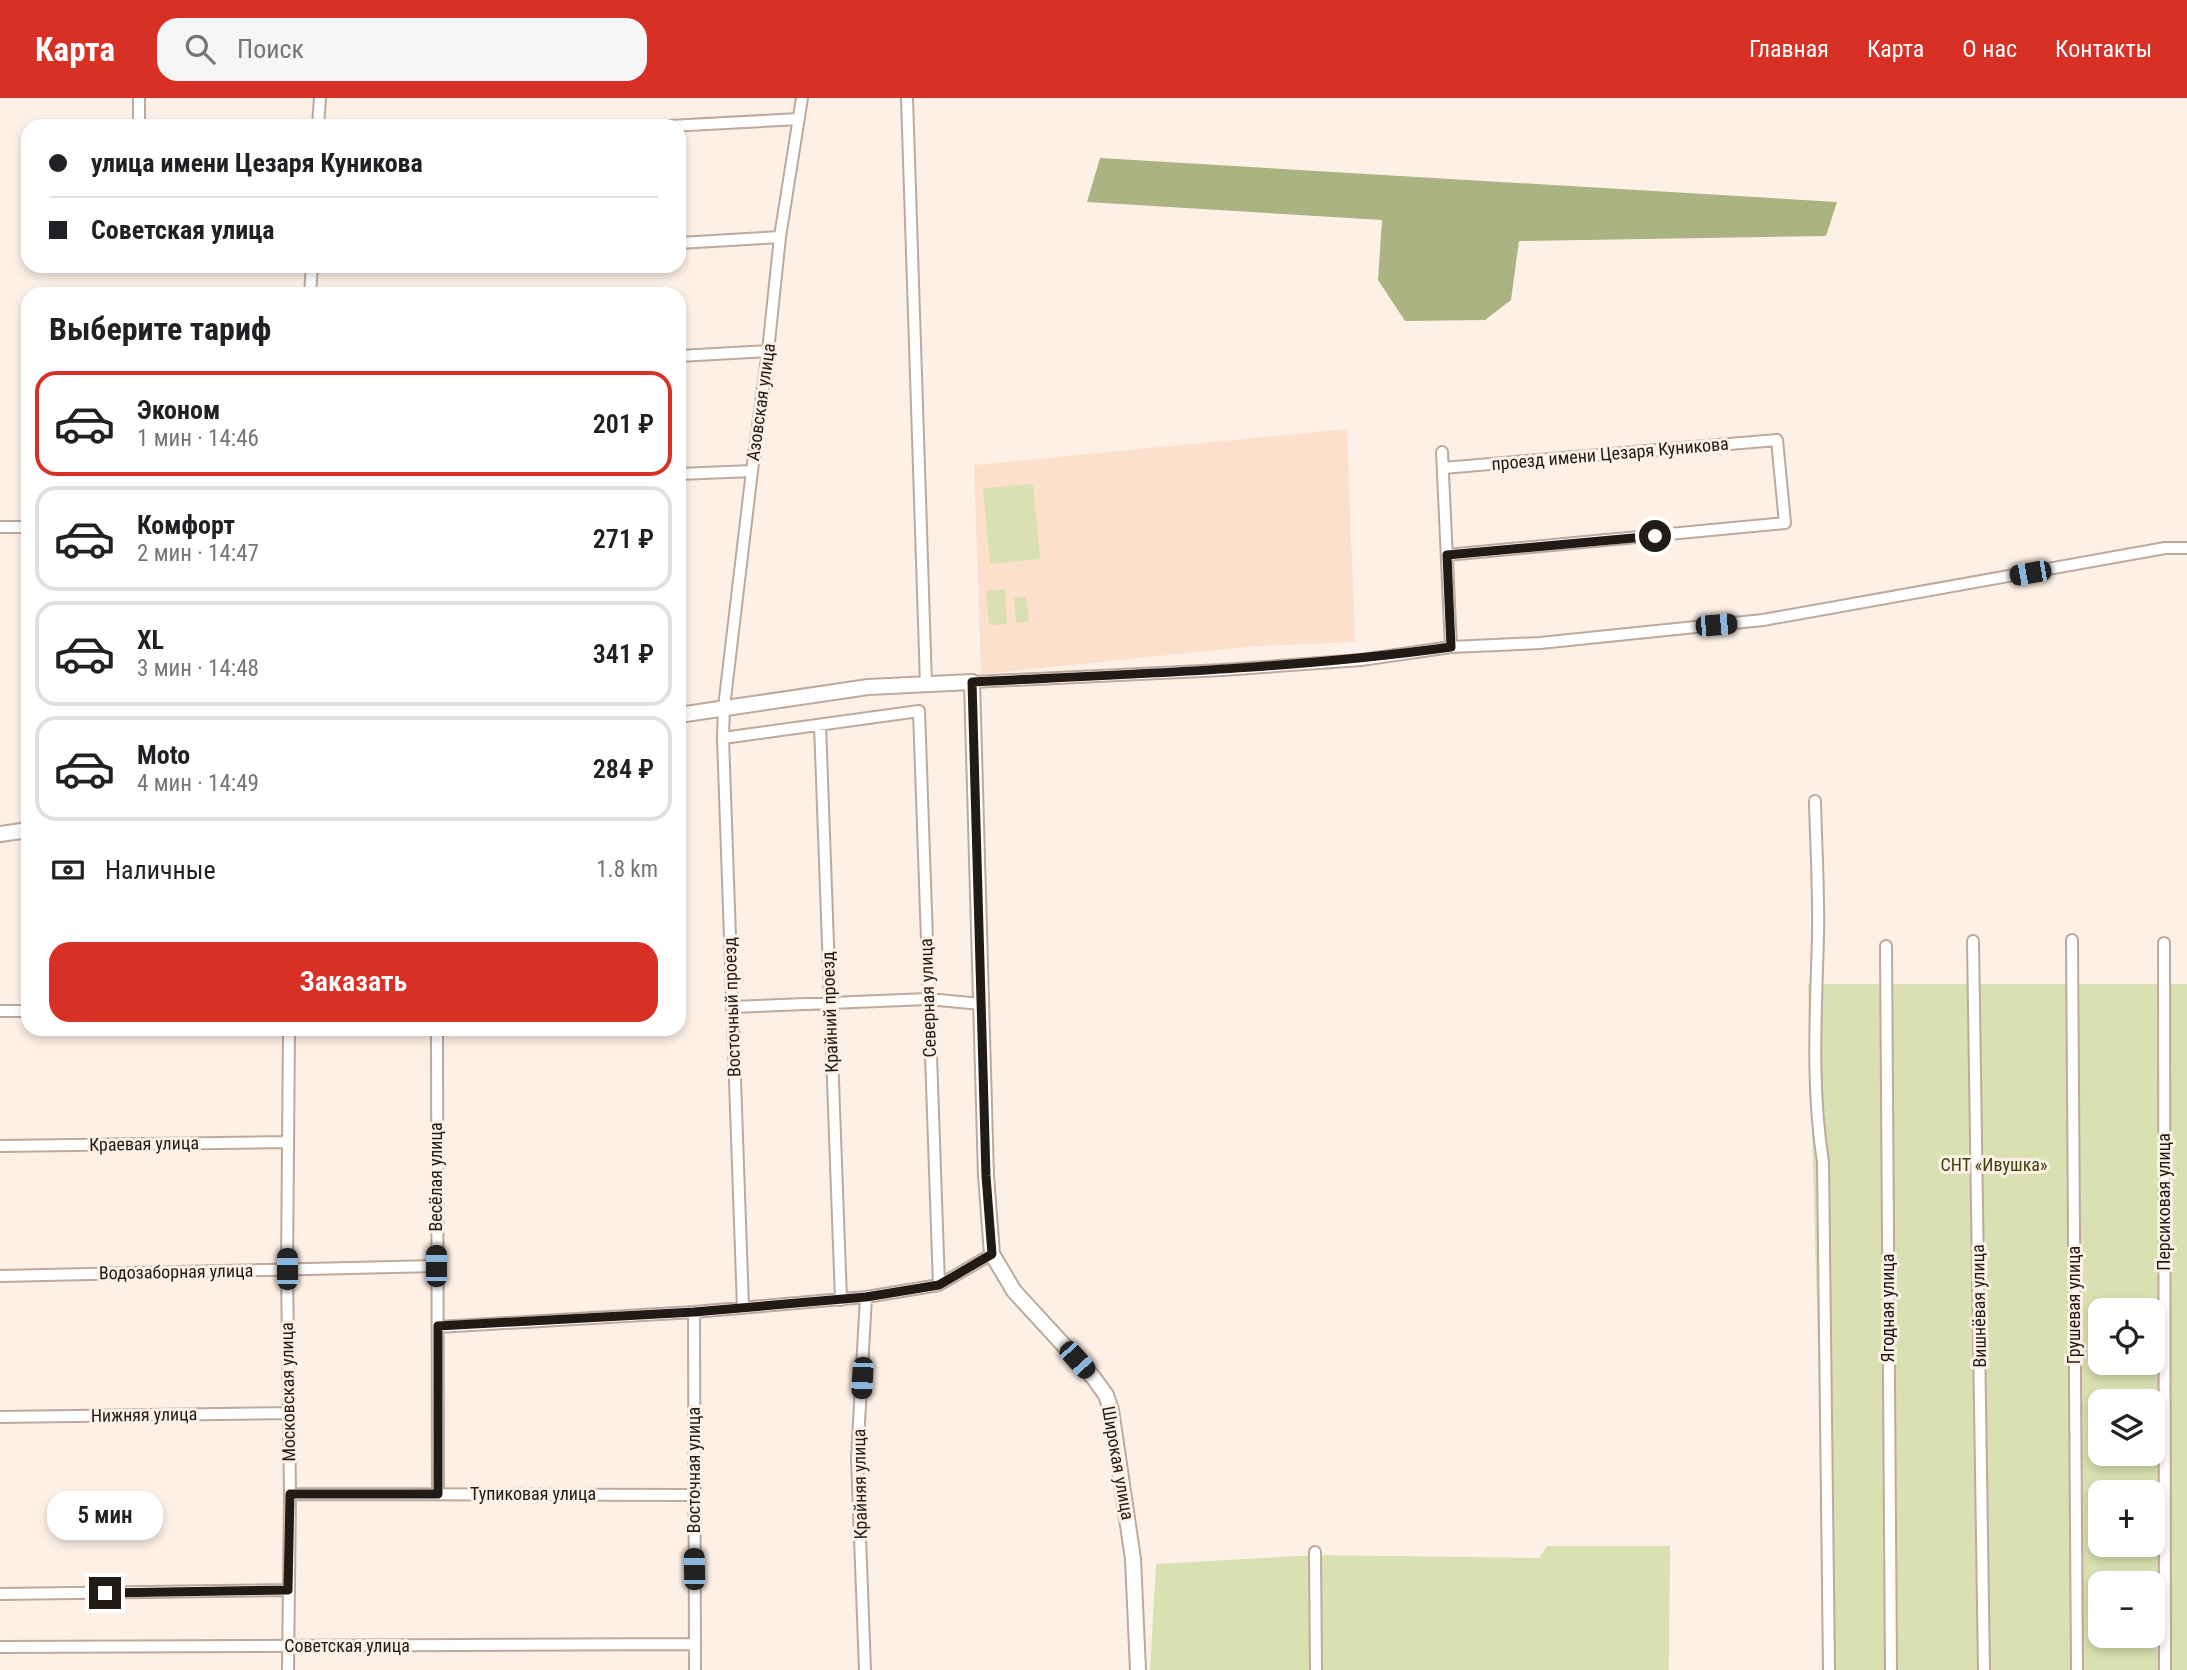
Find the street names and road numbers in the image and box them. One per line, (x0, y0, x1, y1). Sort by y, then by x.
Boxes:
street label: Азовская улица (742, 342, 779, 462)
street label: проезд имени Цезаря Куникова (1490, 433, 1729, 474)
street label: Восточный проезд (719, 936, 744, 1077)
street label: Северная улица (915, 938, 940, 1058)
street label: Крайний проезд (817, 951, 842, 1073)
street label: Весёлая улица (425, 1122, 446, 1232)
street label: Краевая улица (89, 1132, 199, 1155)
street label: Персиковая улица (2153, 1133, 2174, 1271)
street label: Вишнёвая улица (1967, 1244, 1990, 1368)
street label: Грушевая улица (2063, 1246, 2084, 1364)
street label: Ягодная улица (1877, 1254, 1898, 1362)
street label: Водозаборная улица (99, 1260, 253, 1283)
street label: Московская улица (276, 1322, 299, 1462)
street label: Нижняя улица (91, 1403, 197, 1426)
street label: Широкая улица (1098, 1404, 1139, 1522)
street label: Восточная улица (683, 1407, 704, 1533)
street label: Крайняя улица (848, 1428, 871, 1540)
street label: Тупиковая улица (470, 1483, 596, 1504)
street label: Советская улица (284, 1635, 410, 1656)

